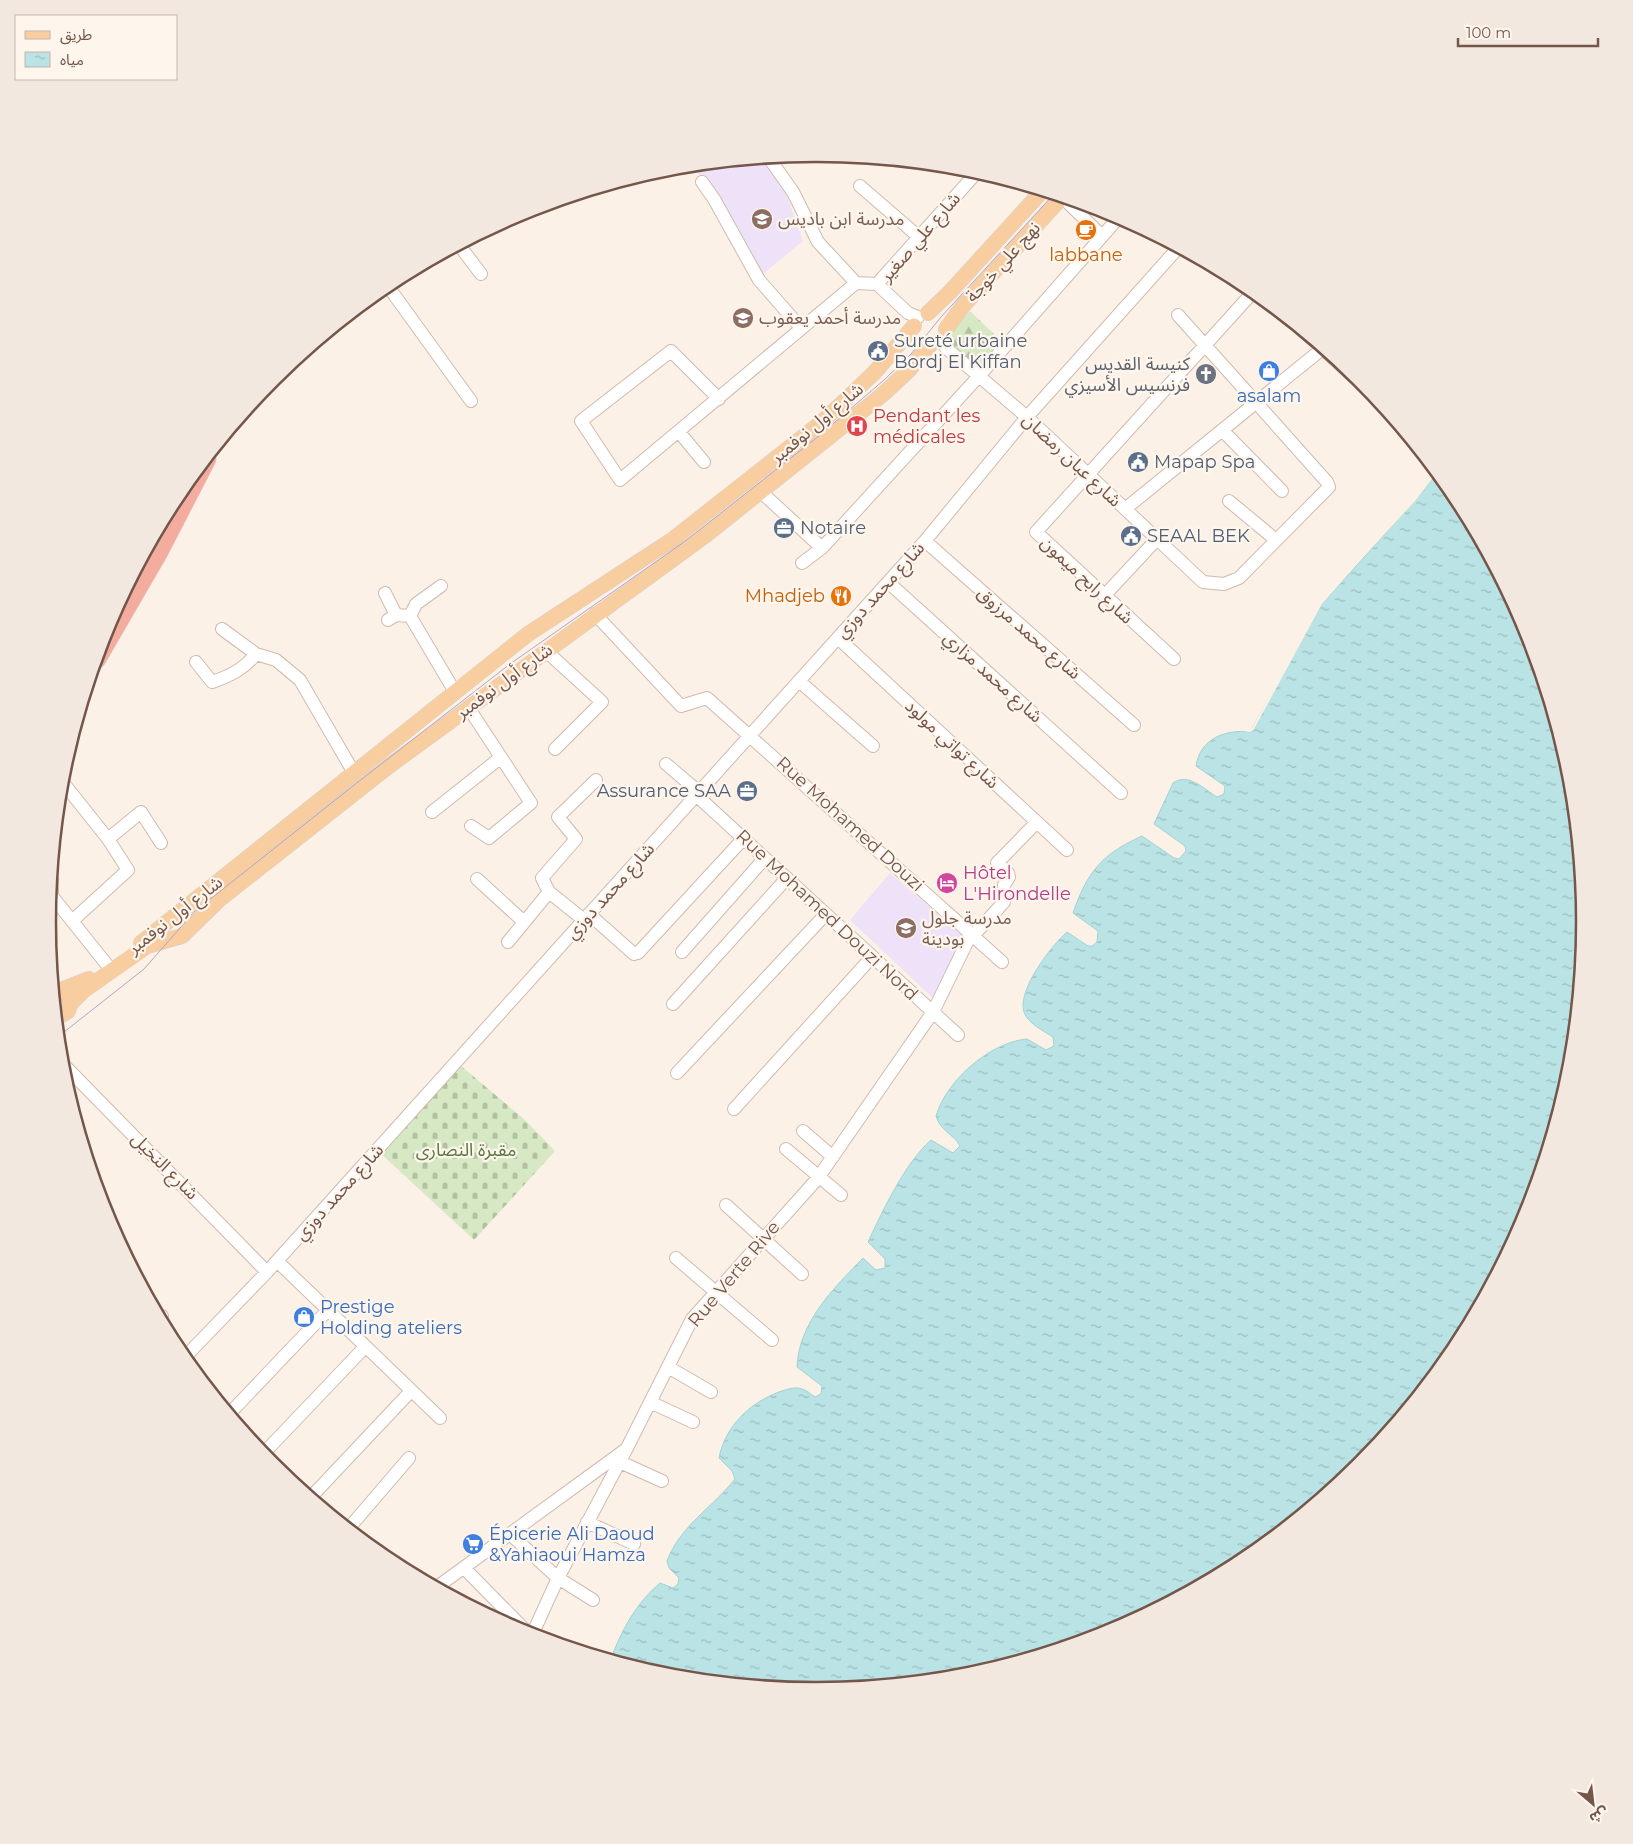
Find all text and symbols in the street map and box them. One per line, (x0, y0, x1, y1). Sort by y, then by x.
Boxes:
legend (15, 15, 178, 80)
scale bar (1458, 15, 1598, 47)
text: 100 m (1466, 23, 1511, 42)
text: طريق (60, 25, 92, 45)
text: مياه (60, 50, 84, 69)
street label: شارع علي صغير (874, 188, 967, 289)
school or university icon: مدرسة ابن باديس (750, 207, 774, 231)
place label: مدرسة ابن باديس (778, 208, 905, 230)
street label: نهج علي خوجة (961, 217, 1047, 308)
cafe icon: labbane (1074, 218, 1098, 242)
place label: labbane (1049, 244, 1123, 266)
school or university icon: مدرسة أحمد يعقوب (731, 306, 755, 330)
place label: مدرسة أحمد يعقوب (759, 307, 901, 329)
place label: Sureté urbaine Bordj El Kiffan (894, 330, 1028, 373)
public building icon: Sureté urbaine Bordj El Kiffan (866, 339, 890, 363)
place label: كنيسة القديس فرنسيس الأسيزي (1065, 353, 1191, 398)
shop icon: asalam (1257, 359, 1281, 383)
church icon: كنيسة القديس فرنسيس الأسيزي (1194, 362, 1218, 386)
street label: شارع أول نوفمبر (765, 378, 870, 471)
place label: asalam (1237, 385, 1301, 407)
place label: Pendant les médicales (873, 405, 980, 448)
street label: شارع عبان رمضان (1016, 409, 1126, 514)
hospital icon: Pendant les médicales (845, 414, 869, 438)
public building icon: Mapap Spa (1126, 450, 1150, 474)
place label: Mapap Spa (1154, 451, 1255, 473)
office icon: Notaire (772, 516, 796, 540)
place label: Notaire (800, 517, 866, 539)
public building icon: SEAAL BEK (1119, 524, 1143, 548)
place label: SEAAL BEK (1147, 525, 1250, 547)
street label: شارع رابح ميمون (1034, 531, 1138, 631)
street label: شارع محمد دوزي (831, 537, 931, 645)
street label: شارع محمد مرزوق (971, 582, 1085, 686)
restaurant icon: Mhadjeb (829, 584, 853, 608)
place label: Mhadjeb (745, 585, 825, 607)
street label: شارع محمد مزاري (937, 627, 1047, 730)
street label: شارع أول نوفمبر (450, 638, 559, 727)
street label: شارع تواتي مولود (898, 695, 1004, 796)
street label: Rue Mohamed Douzi (772, 752, 928, 896)
office icon: Assurance SAA (735, 779, 759, 803)
place label: Assurance SAA (597, 780, 731, 802)
street label: Rue Mohamed Douzi Nord (731, 825, 923, 1005)
street label: شارع محمد دوزي (561, 838, 661, 946)
place label: Hôtel L'Hirondelle (963, 862, 1071, 905)
street label: شارع أول نوفمبر (122, 871, 229, 962)
hotel icon: Hôtel L'Hirondelle (935, 871, 959, 895)
place label: مدرسة جلول بودينة (922, 907, 1012, 950)
school or university icon: مدرسة جلول بودينة (894, 916, 918, 940)
street label: شارع النخيل (125, 1128, 203, 1206)
street label: شارع محمد دوزي (290, 1139, 390, 1247)
park label: مقبرة النصارى (416, 1139, 516, 1161)
street label: Rue Verte Rive (683, 1217, 785, 1331)
place label: Prestige Holding ateliers (320, 1296, 462, 1339)
shop icon: Prestige Holding ateliers (292, 1305, 316, 1329)
place label: Épicerie Ali Daoud &Yahiaoui Hamza (489, 1523, 655, 1566)
supermarket icon: Épicerie Ali Daoud &Yahiaoui Hamza (461, 1532, 485, 1556)
north arrow (1568, 1779, 1618, 1829)
text: ش (1586, 1803, 1612, 1828)

